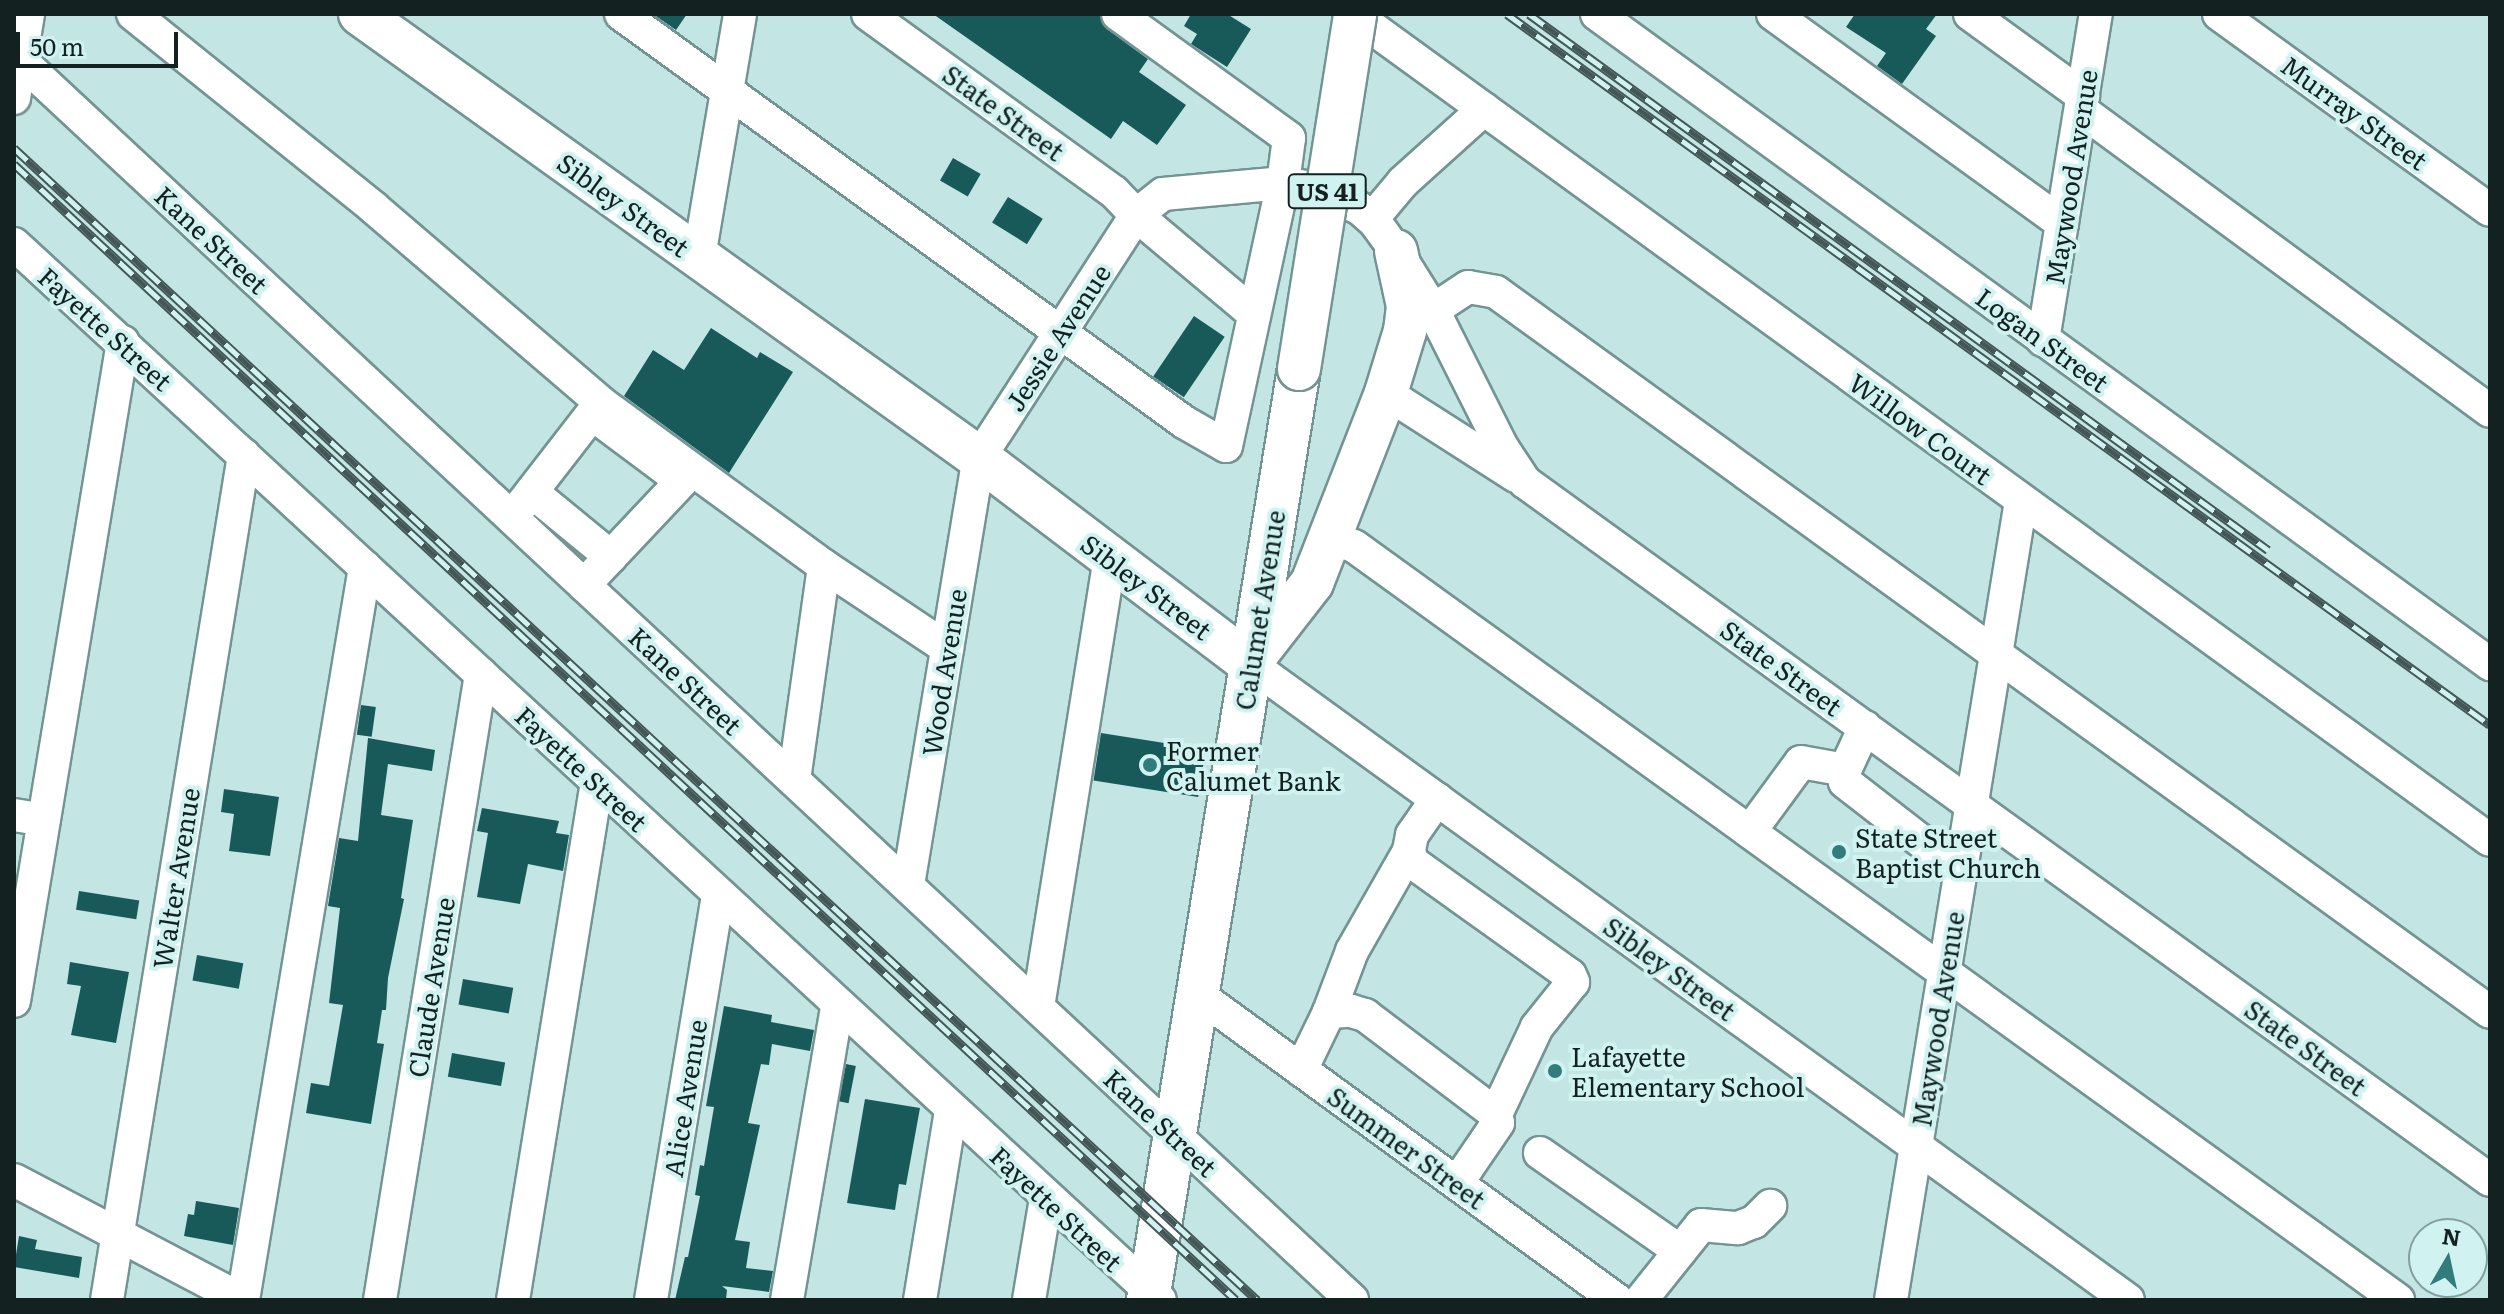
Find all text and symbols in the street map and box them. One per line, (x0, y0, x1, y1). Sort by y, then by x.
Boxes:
scale bar (20, 16, 182, 66)
text: 50 m (30, 28, 84, 63)
street label: Murray Street (2276, 49, 2434, 175)
street label: State Street (937, 58, 1071, 166)
street label: Maywood Avenue (2038, 67, 2102, 287)
street label: Sibley Street (552, 146, 696, 262)
road number: US 41 (1287, 171, 1367, 211)
street label: Kane Street (149, 179, 275, 299)
street label: Jessie Avenue (998, 258, 1116, 416)
street label: Fayette Street (33, 260, 179, 396)
street label: Logan Street (1970, 280, 2116, 398)
street label: Willow Court (1844, 366, 1998, 490)
street label: Calumet Avenue (1228, 508, 1290, 712)
street label: Sibley Street (1076, 527, 1218, 645)
street label: Wood Avenue (914, 586, 972, 758)
street label: State Street (1715, 613, 1849, 721)
street label: Kane Street (623, 620, 749, 740)
street label: Fayette Street (510, 699, 654, 837)
place label: Former Calumet Bank (1166, 734, 1341, 796)
marker: Former Calumet Bank (1141, 756, 1159, 774)
street label: Walter Avenue (145, 785, 205, 971)
place label: State Street Baptist Church (1855, 821, 2041, 882)
marker: State Street Baptist Church (1830, 843, 1848, 861)
street label: Claude Avenue (400, 895, 460, 1079)
street label: Maywood Avenue (1905, 909, 1969, 1129)
street label: Sibley Street (1598, 910, 1742, 1026)
street label: State Street (2239, 993, 2373, 1101)
street label: Alice Avenue (656, 1017, 712, 1179)
place label: Lafayette Elementary School (1571, 1040, 1805, 1102)
street label: Kane Street (1098, 1062, 1224, 1182)
marker: Lafayette Elementary School (1546, 1062, 1564, 1080)
street label: Summer Street (1322, 1079, 1492, 1215)
street label: Fayette Street (985, 1139, 1129, 1277)
north arrow (2408, 1218, 2488, 1298)
text: N (2440, 1218, 2463, 1254)

